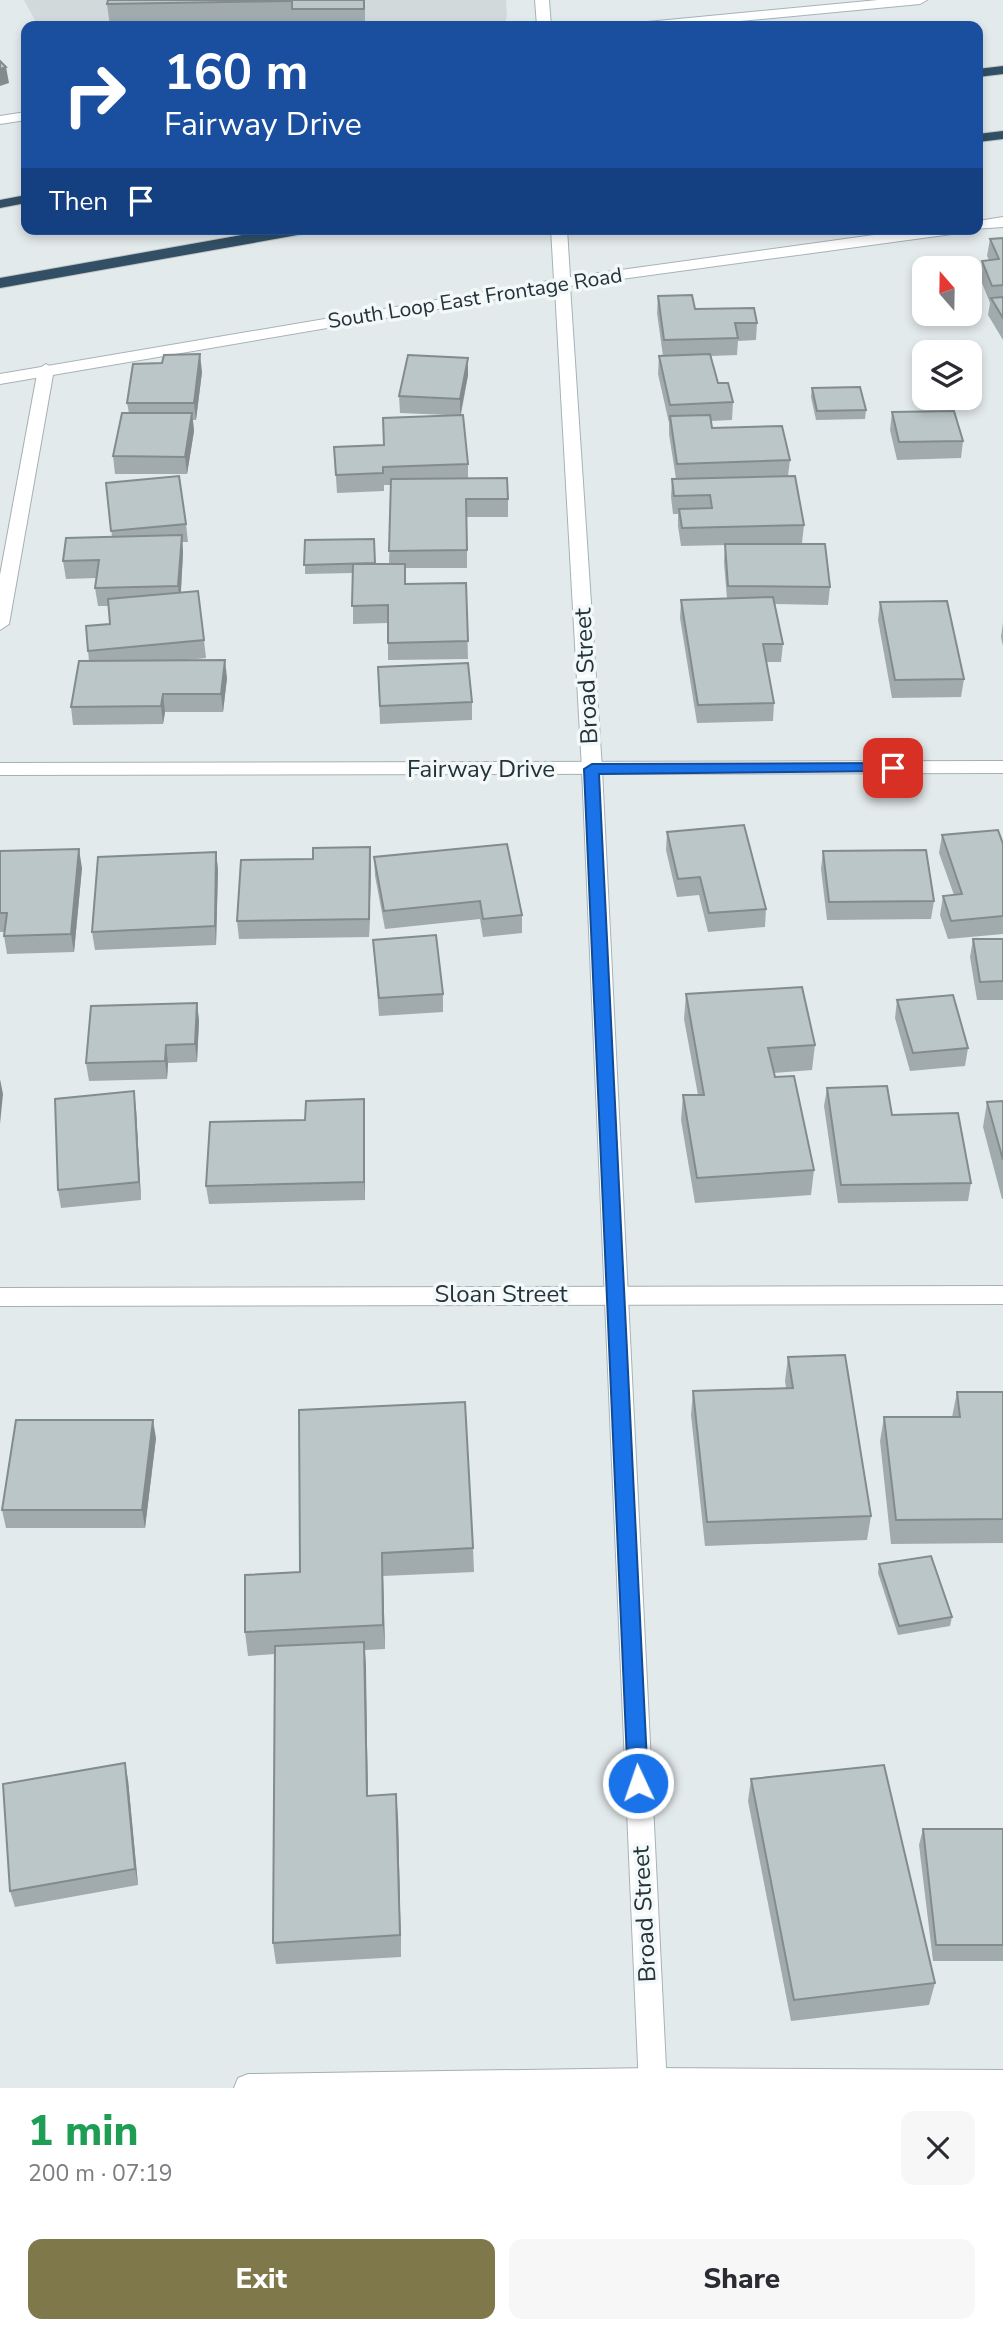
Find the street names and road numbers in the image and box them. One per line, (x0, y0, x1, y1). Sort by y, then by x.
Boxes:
street label: South Loop East Frontage Road (326, 261, 624, 335)
street label: Broad Street (566, 606, 606, 745)
street label: Fairway Drive (407, 753, 555, 785)
street label: Sloan Street (434, 1278, 568, 1310)
street label: Broad Street (624, 1844, 664, 1983)

